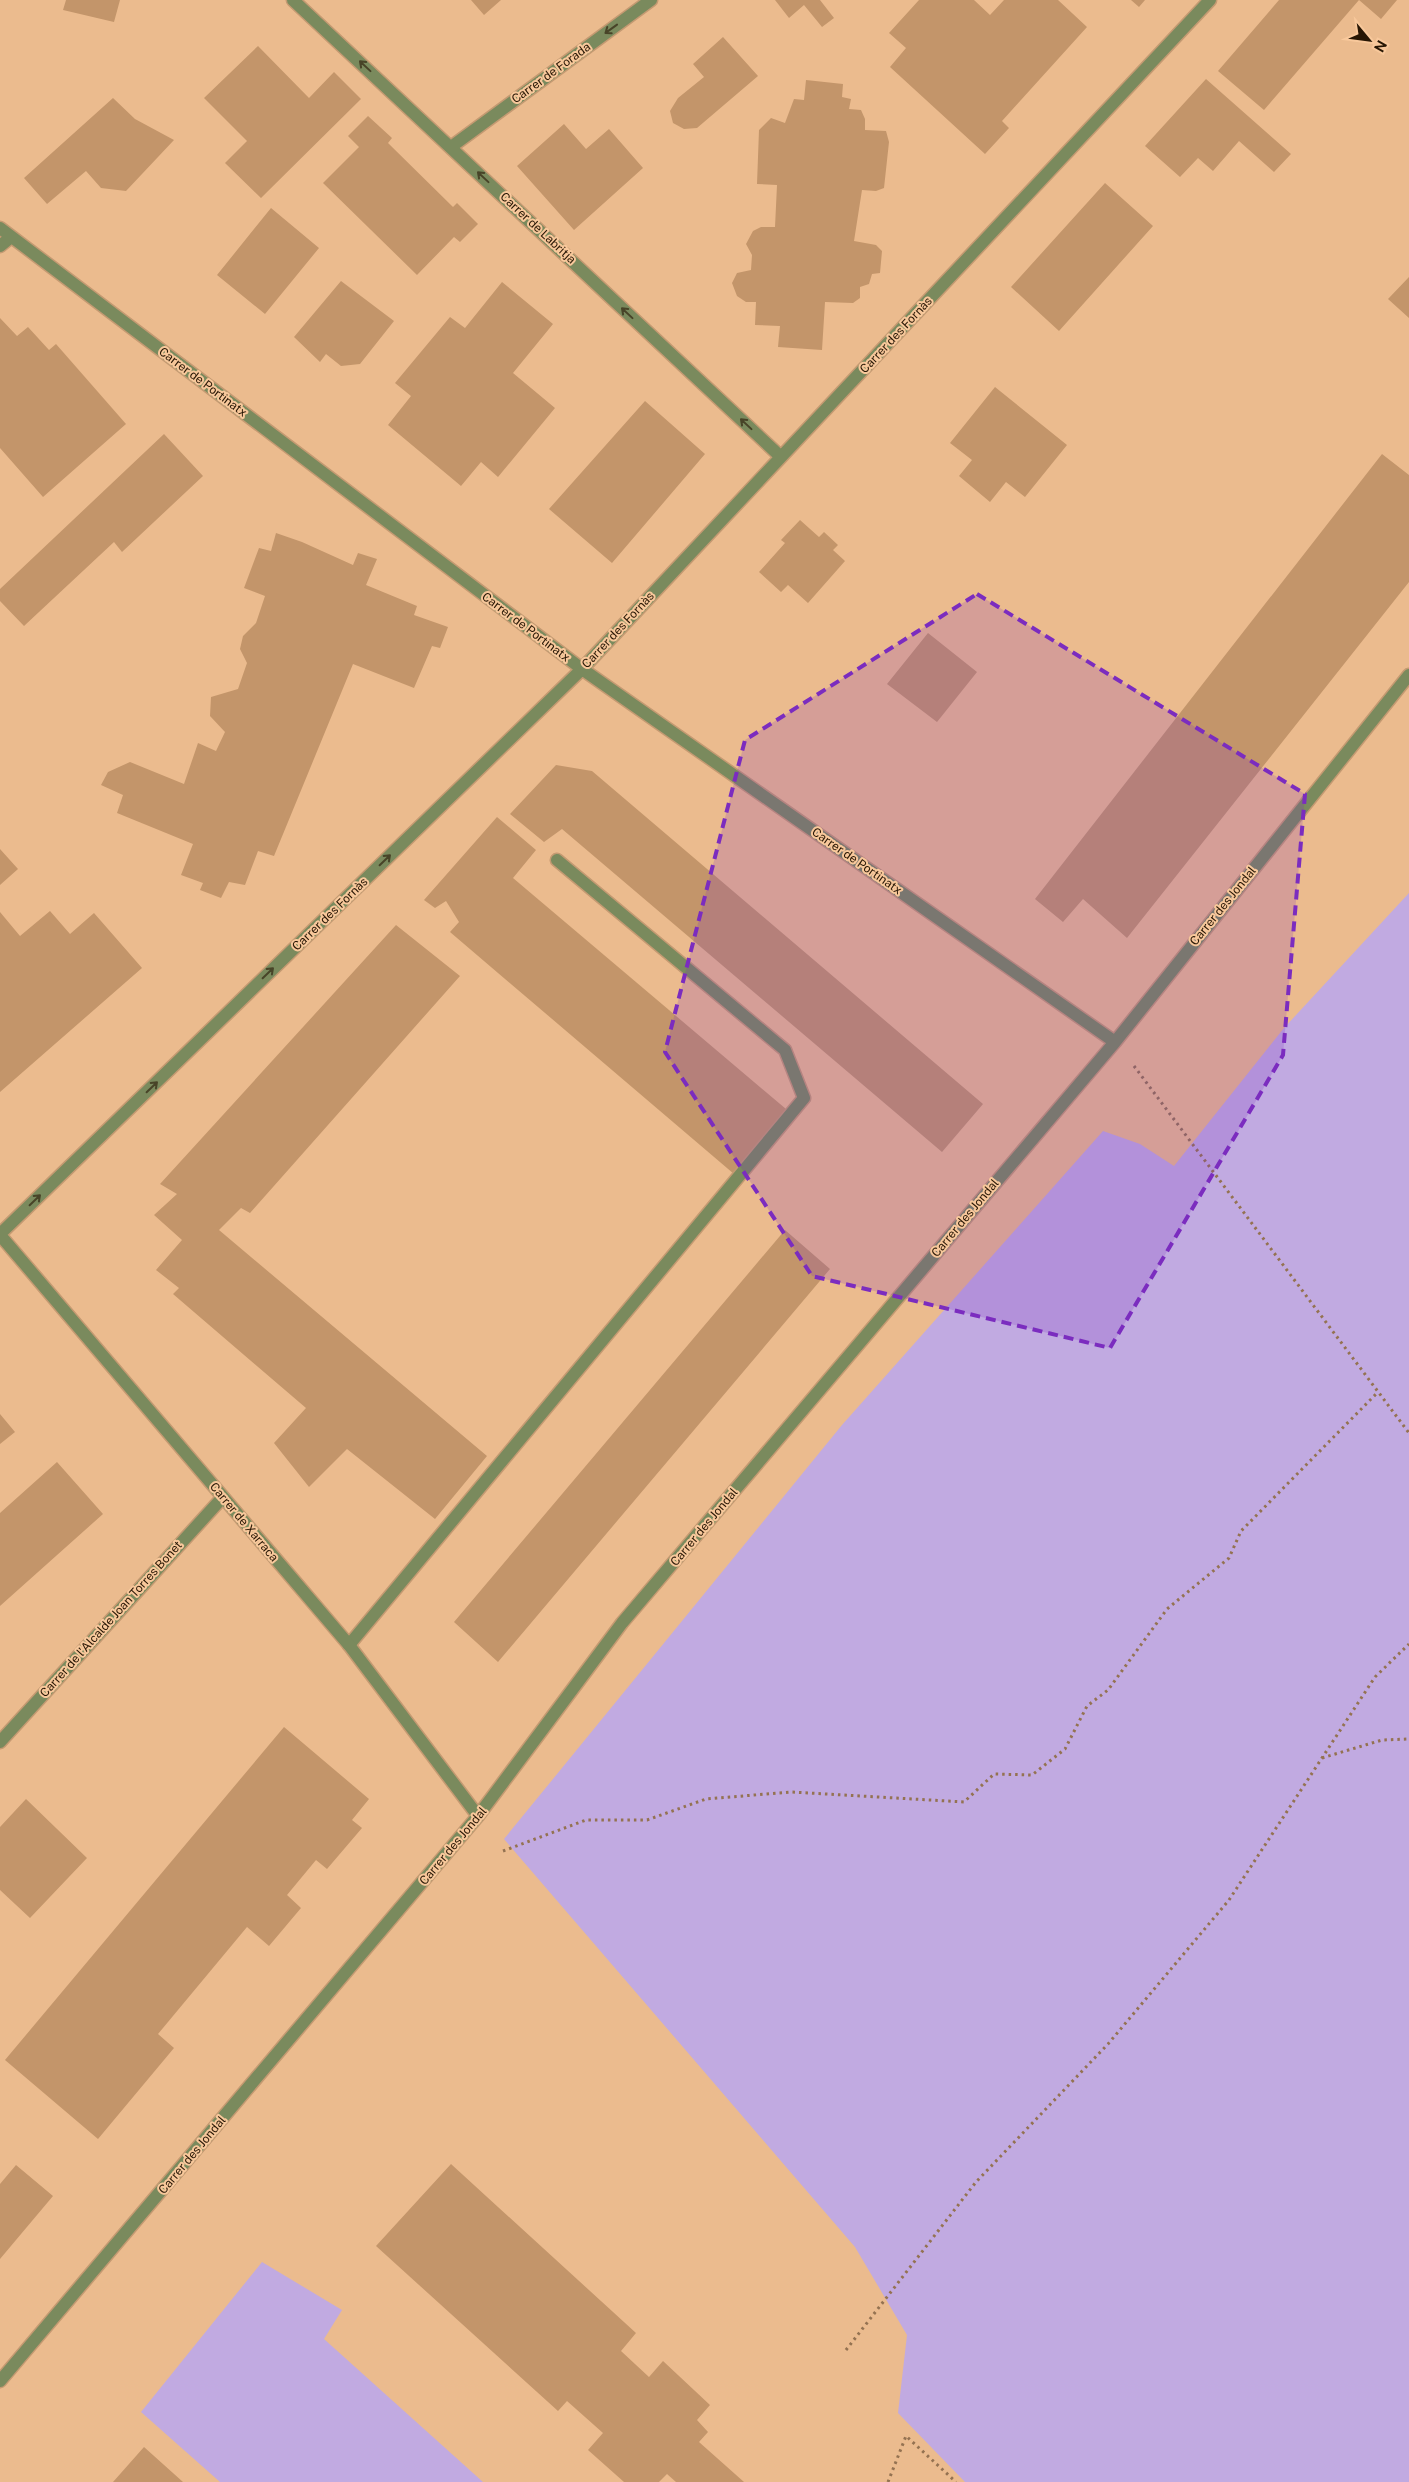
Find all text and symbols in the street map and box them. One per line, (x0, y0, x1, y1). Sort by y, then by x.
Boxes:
north arrow (1344, 15, 1394, 65)
one-way arrow (604, 24, 618, 34)
text: N (1371, 38, 1390, 55)
street label: Carrer de Forada (509, 40, 593, 106)
one-way arrow (358, 60, 371, 72)
one-way arrow (477, 171, 490, 183)
street label: Carrer de Labritja (497, 190, 579, 266)
street label: Carrer des Fornàs (857, 294, 935, 376)
one-way arrow (621, 307, 634, 319)
street label: Carrer de Portinatx (156, 344, 250, 420)
one-way arrow (739, 418, 752, 430)
street label: Carrer de Portinatx (479, 589, 573, 665)
street label: Carrer des Fornàs (579, 589, 657, 671)
street label: Carrer de Portinatx (809, 825, 905, 897)
one-way arrow (378, 854, 391, 866)
street label: Carrer des Jondal (1187, 864, 1259, 948)
street label: Carrer des Fornàs (289, 875, 371, 953)
one-way arrow (262, 967, 274, 980)
one-way arrow (145, 1081, 158, 1093)
street label: Carrer des Jondal (928, 1176, 1002, 1260)
one-way arrow (29, 1194, 41, 1206)
street label: Carrer de Xarraca (207, 1480, 281, 1564)
street label: Carrer des Jondal (667, 1485, 741, 1569)
street label: Carrer de l'Alcalde Joan Torres Bonet (37, 1538, 185, 1700)
street label: Carrer des Jondal (416, 1804, 490, 1888)
street label: Carrer des Jondal (155, 2113, 229, 2197)

